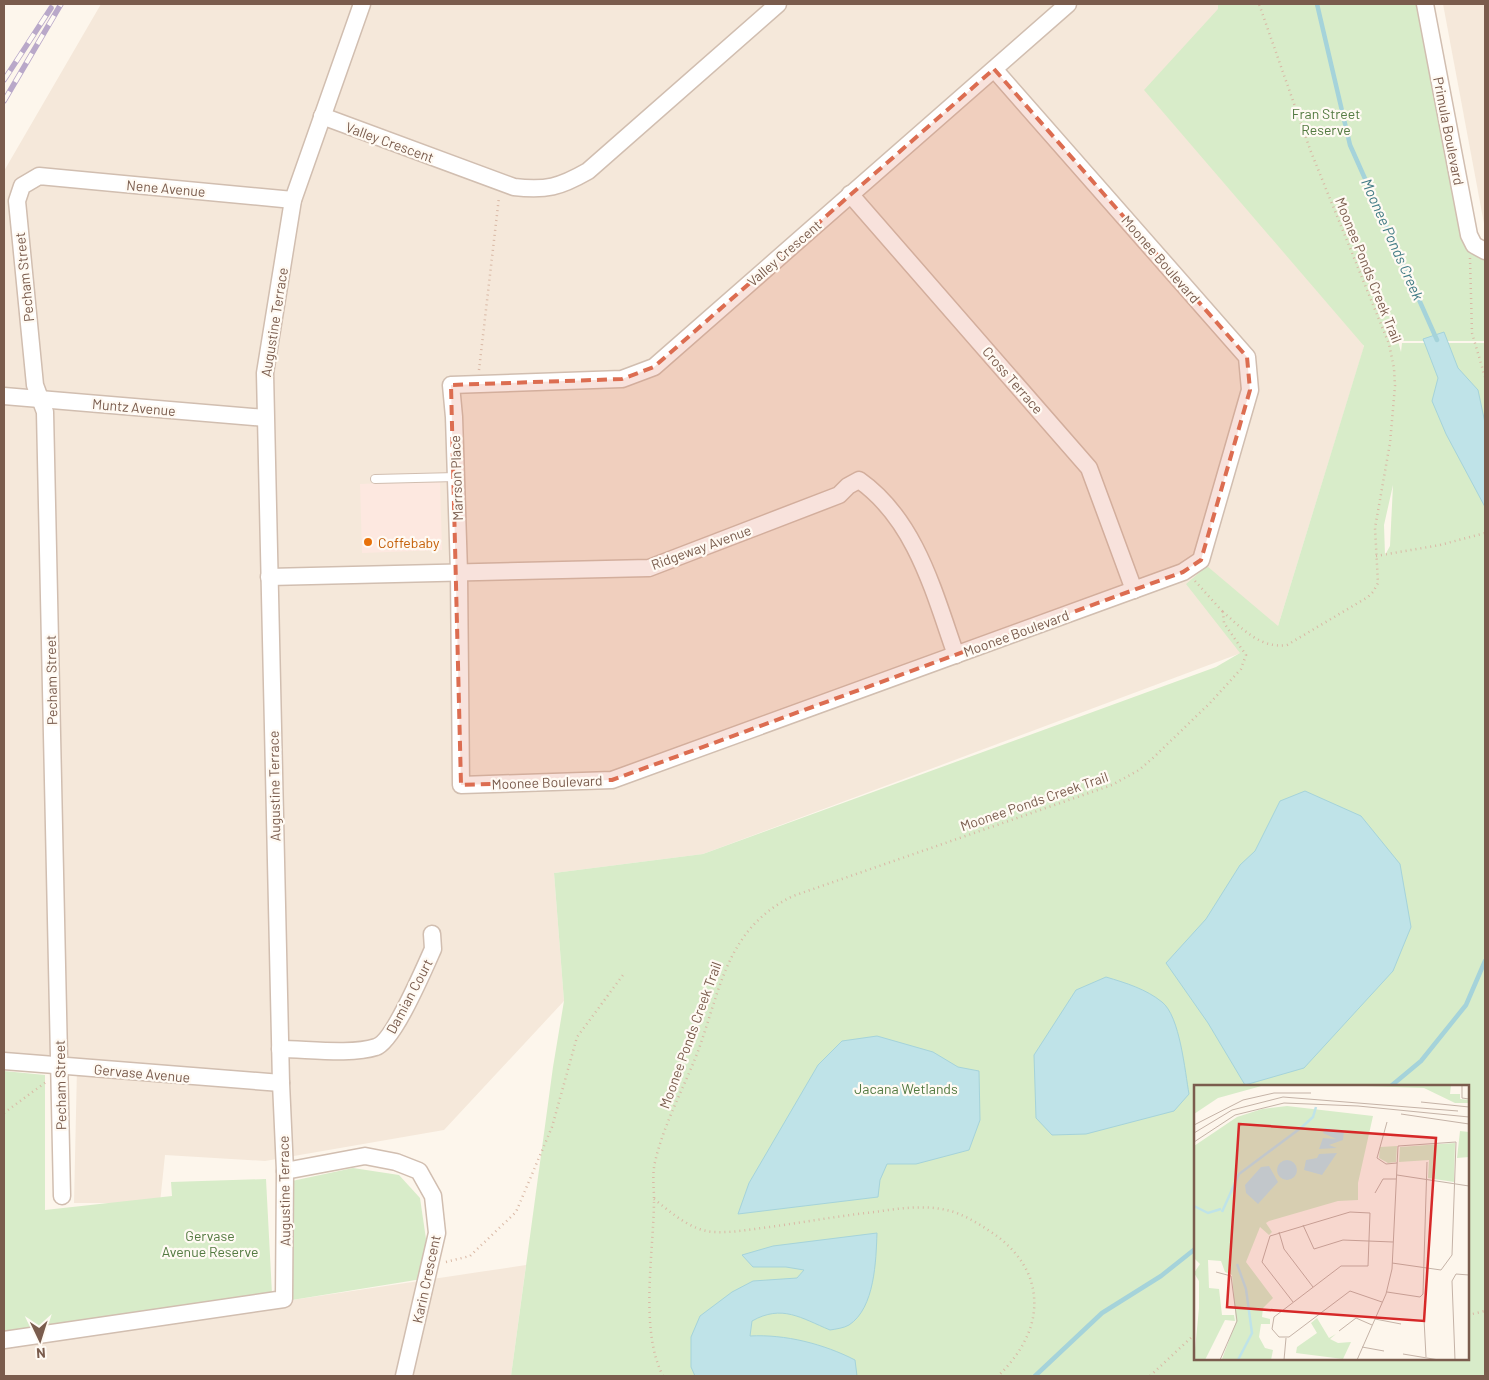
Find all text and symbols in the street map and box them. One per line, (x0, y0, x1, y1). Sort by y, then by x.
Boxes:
street label: Primula Boulevard (1430, 75, 1468, 187)
park label: Fran Street Reserve (1292, 105, 1360, 138)
street label: Valley Crescent (344, 118, 436, 166)
water label: Moonee Ponds Creek (1358, 175, 1428, 303)
street label: Nene Avenue (126, 176, 206, 200)
street label: Moonee Ponds Creek Trail (1332, 195, 1406, 345)
street label: Moonee Boulevard (1118, 211, 1204, 307)
street label: Valley Crescent (743, 216, 825, 290)
street label: Pecham Street (11, 231, 37, 323)
street label: Augustine Terrace (257, 266, 291, 378)
street label: Cross Terrace (979, 343, 1047, 417)
street label: Muntz Avenue (92, 395, 176, 419)
street label: Marrson Place (446, 435, 466, 521)
street label: Ridgeway Avenue (649, 521, 753, 573)
place label: Coffebaby (378, 534, 440, 551)
marker: Coffebaby (362, 536, 374, 548)
street label: Moonee Boulevard (961, 606, 1071, 660)
street label: Pecham Street (42, 635, 60, 725)
street label: Augustine Terrace (265, 731, 283, 841)
street label: Moonee Ponds Creek Trail (958, 768, 1110, 834)
street label: Moonee Boulevard (491, 772, 603, 792)
street label: Damian Court (382, 956, 436, 1036)
street label: Moonee Ponds Creek Trail (655, 959, 725, 1111)
street label: Pecham Street (51, 1040, 69, 1130)
street label: Gervase Avenue (93, 1060, 191, 1086)
park label: Jacana Wetlands (854, 1080, 958, 1097)
inset map (1194, 1085, 1469, 1360)
street label: Augustine Terrace (275, 1136, 293, 1246)
park label: Gervase Avenue Reserve (162, 1227, 258, 1260)
street label: Karin Crescent (408, 1233, 444, 1325)
north arrow (15, 1315, 65, 1365)
text: N (36, 1345, 46, 1362)

